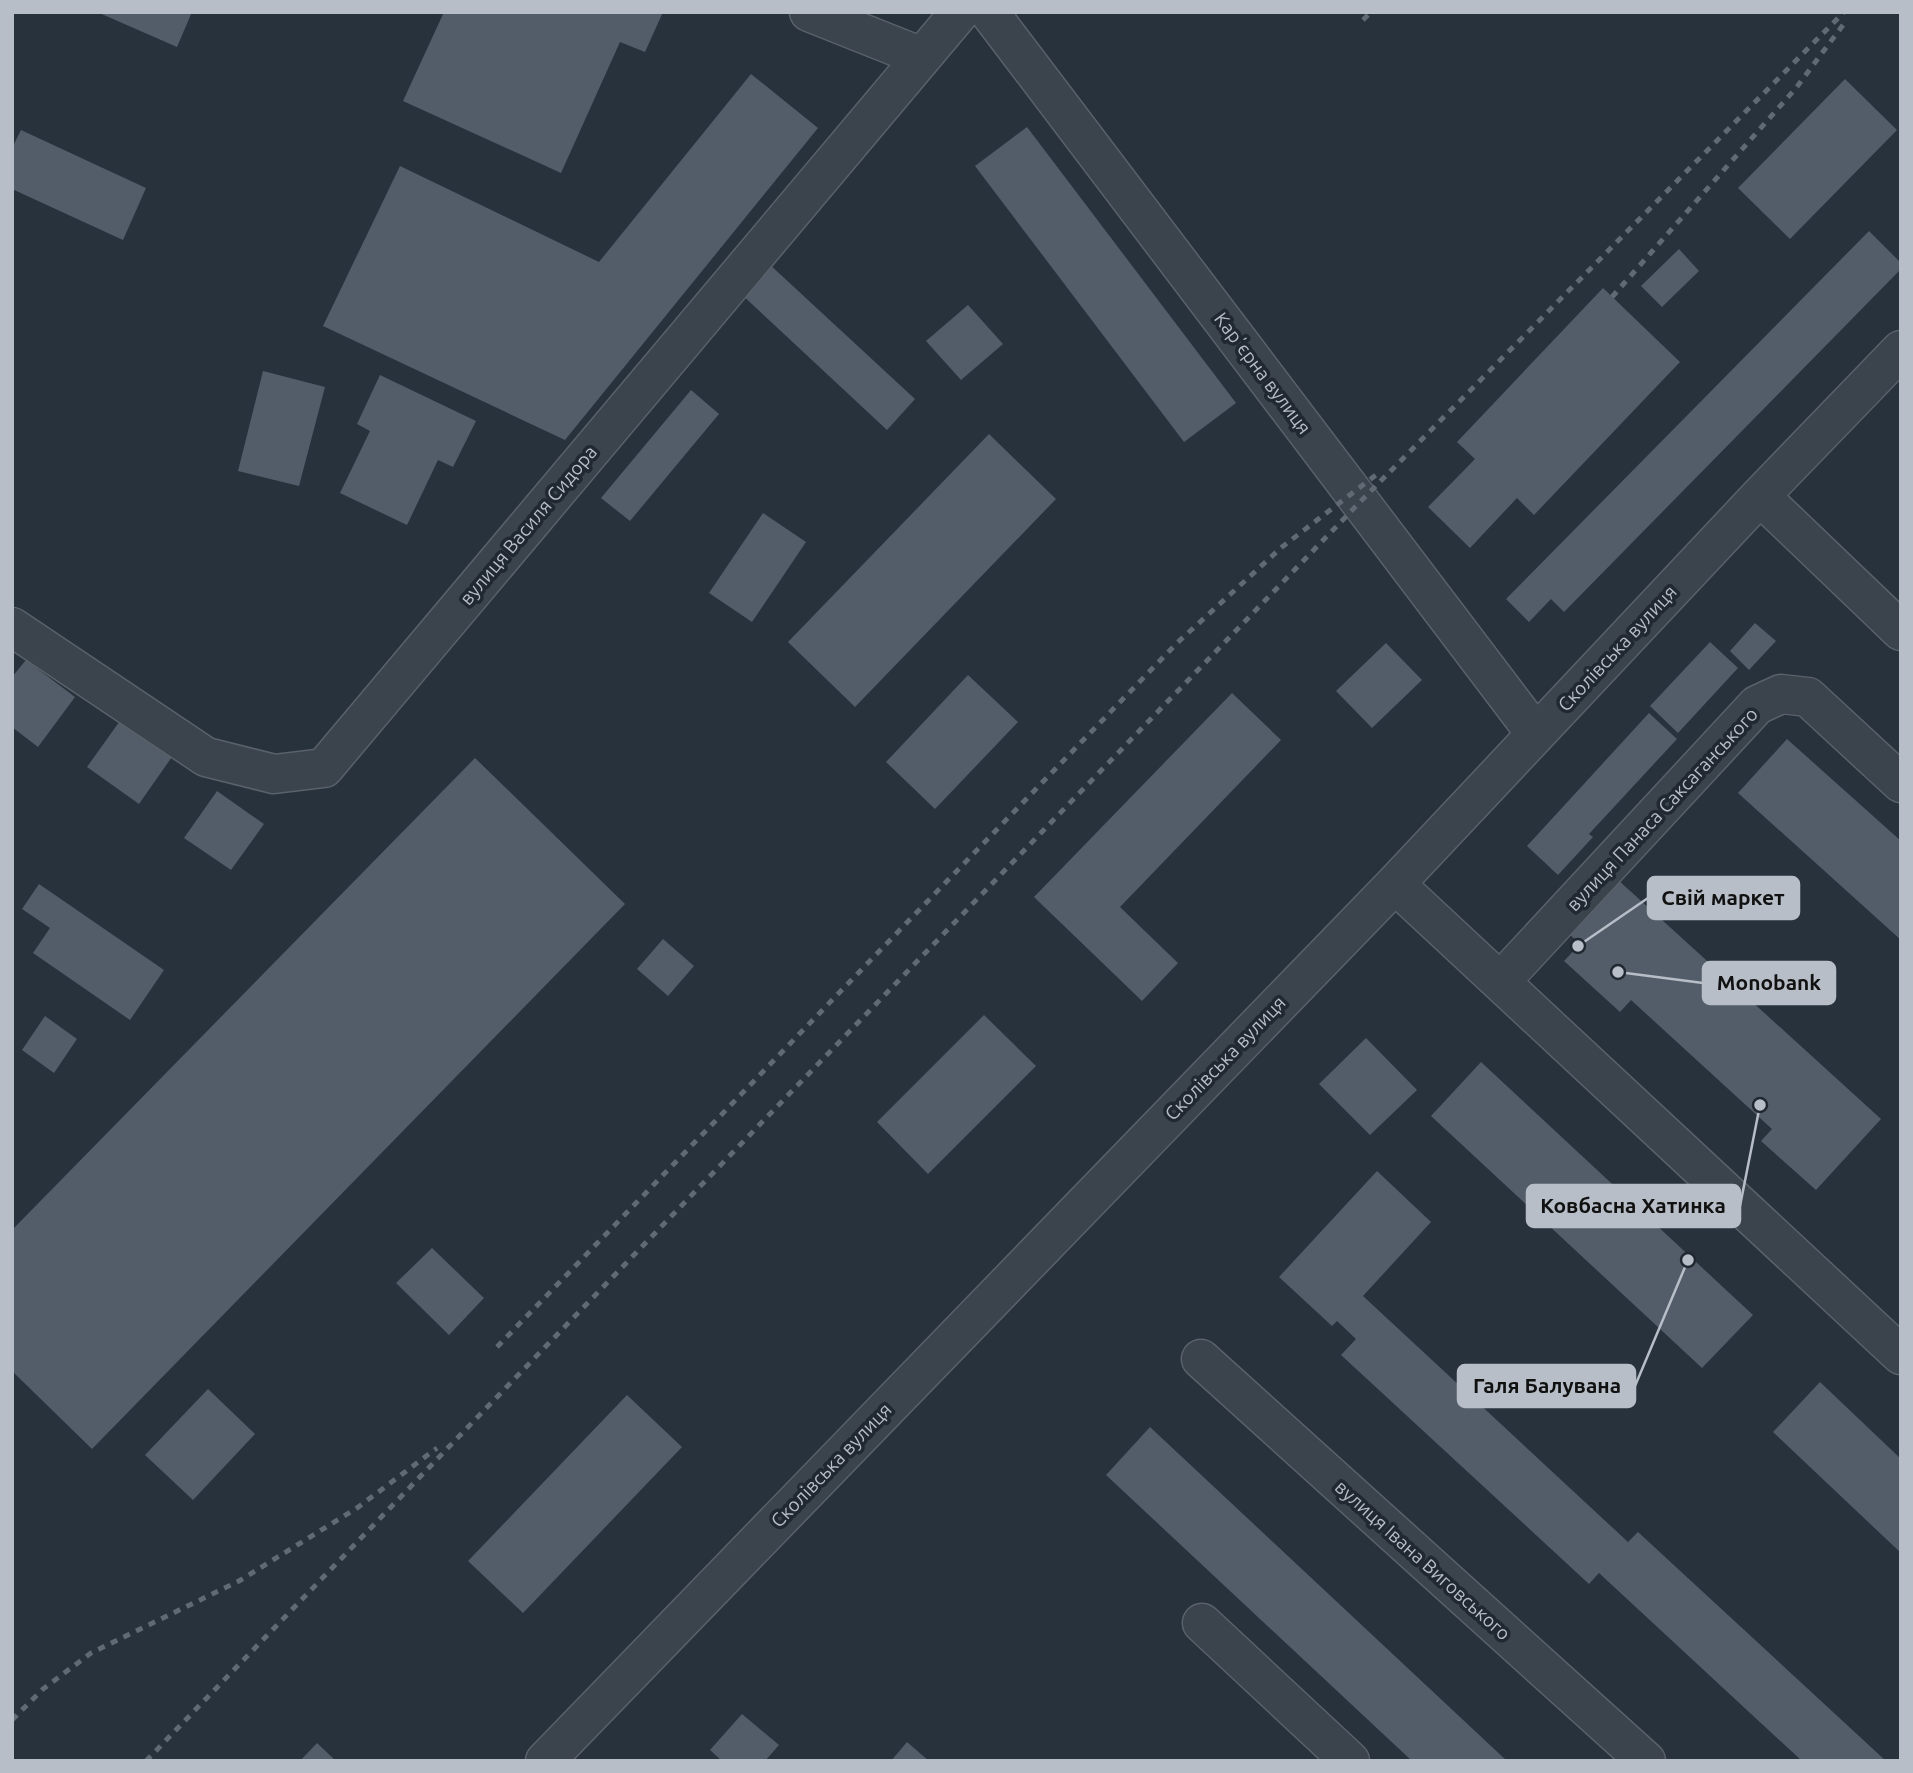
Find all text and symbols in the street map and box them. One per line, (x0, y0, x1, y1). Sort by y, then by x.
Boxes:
street label: Карʼєрна вулиця (1210, 308, 1316, 438)
street label: вулиця Василя Сидора (455, 441, 601, 609)
street label: Сколівська вулиця (1553, 581, 1681, 715)
street label: вулиця Панаса Саксаганського (1562, 703, 1762, 915)
callout: Свій маркет (1648, 877, 1799, 919)
text: Свій маркет (1661, 885, 1785, 909)
callout: Monobank (1703, 962, 1835, 1004)
text: Monobank (1717, 970, 1821, 994)
street label: Сколівська вулиця (1160, 991, 1290, 1125)
callout: Ковбасна Хатинка (1527, 1185, 1740, 1227)
text: Ковбасна Хатинка (1540, 1193, 1726, 1217)
callout: Галя Балувана (1458, 1365, 1635, 1407)
text: Галя Балувана (1473, 1373, 1621, 1397)
street label: Сколівська вулиця (766, 1398, 896, 1532)
street label: вулиця Івана Виговського (1331, 1475, 1515, 1645)

